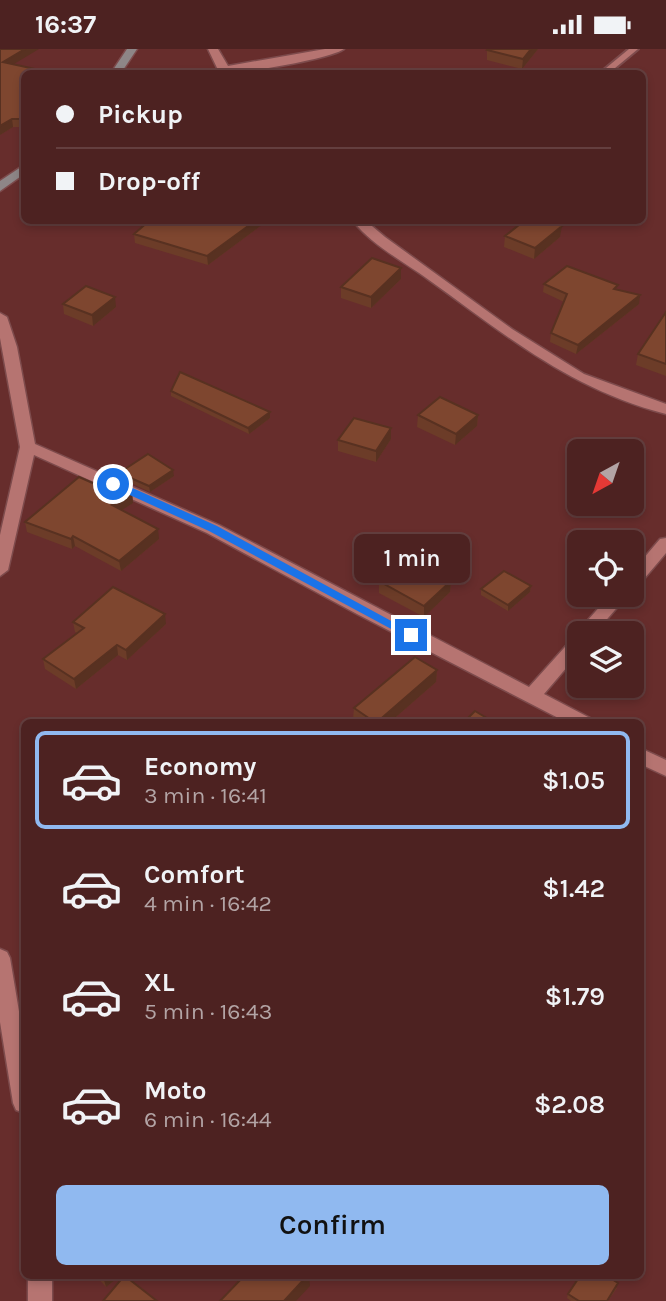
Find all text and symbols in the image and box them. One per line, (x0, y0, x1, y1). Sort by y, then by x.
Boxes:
text: 16:37 (35, 9, 96, 40)
text: Pickup (98, 99, 183, 130)
text: Drop-off (98, 166, 200, 197)
north arrow (567, 439, 644, 516)
map controls (567, 439, 644, 698)
route start (97, 468, 129, 500)
button: locate (567, 530, 644, 607)
callout: 1 min (353, 533, 469, 583)
text: 1 min (383, 545, 441, 572)
route end (395, 619, 427, 651)
button: layers (567, 621, 644, 698)
icon: car (60, 749, 123, 812)
text: Economy (144, 751, 256, 782)
text: $1.05 (542, 765, 605, 796)
text: 3 min · 16:41 (144, 782, 267, 809)
icon: car (60, 857, 123, 920)
text: Comfort (144, 859, 245, 890)
text: $1.42 (542, 873, 605, 904)
text: 4 min · 16:42 (144, 890, 272, 917)
icon: car (60, 965, 123, 1028)
text: XL (144, 967, 175, 998)
text: $1.79 (545, 981, 605, 1012)
text: 5 min · 16:43 (144, 998, 272, 1025)
icon: car (60, 1073, 123, 1136)
text: Moto (144, 1075, 206, 1106)
text: $2.08 (534, 1089, 605, 1120)
text: 6 min · 16:44 (144, 1106, 272, 1133)
button: Confirm (56, 1185, 609, 1265)

